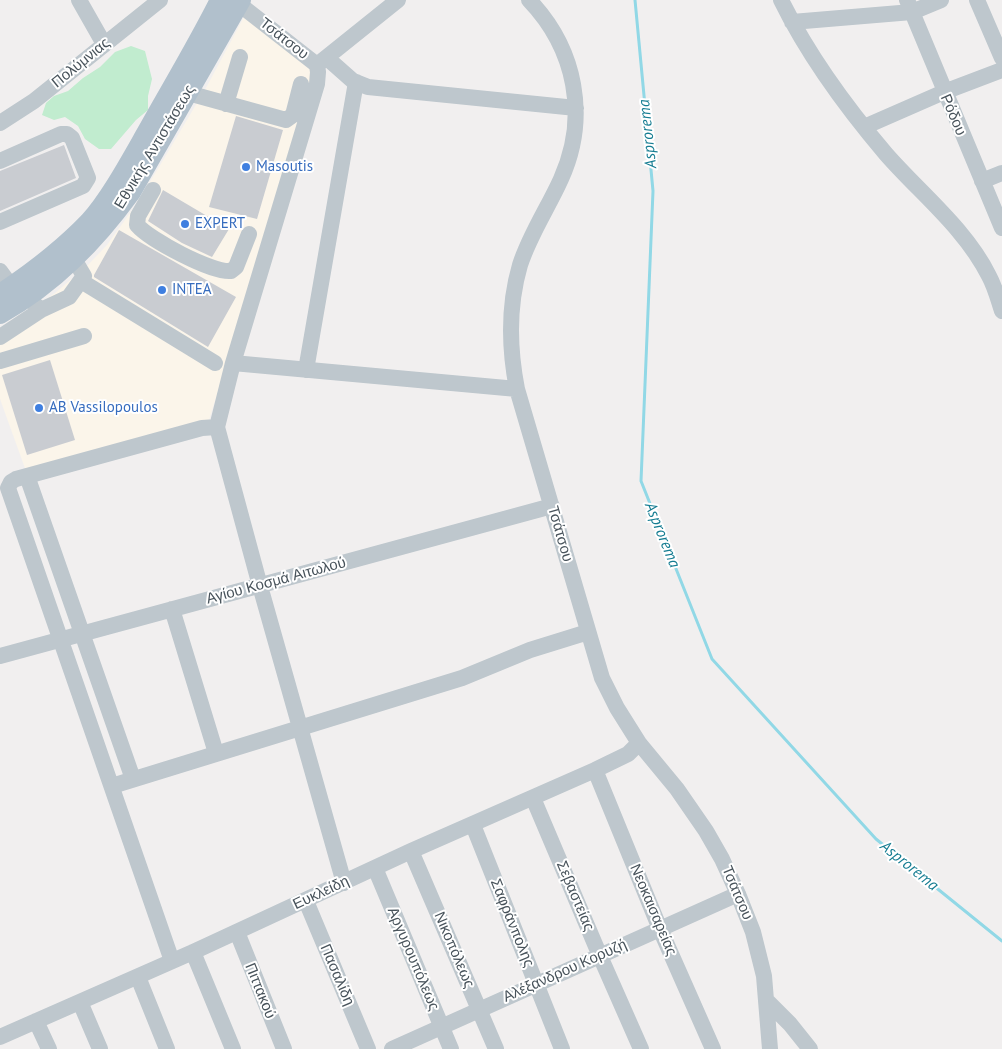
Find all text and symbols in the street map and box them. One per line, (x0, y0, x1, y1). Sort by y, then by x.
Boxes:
street label: Τσάτσου (256, 14, 312, 64)
street label: Πολύμνιας (48, 34, 114, 92)
street label: Εθνικής Αντιστάσεως (111, 82, 199, 212)
street label: Ρόδου (936, 92, 970, 138)
water label: Asprorema (635, 99, 661, 169)
place label: Masoutis (256, 158, 313, 176)
marker: Masoutis (240, 161, 252, 173)
place label: EXPERT (195, 215, 245, 233)
marker: EXPERT (179, 218, 191, 230)
place label: INTEA (172, 281, 212, 299)
marker: INTEA (156, 284, 168, 296)
place label: AB Vassilopoulos (49, 399, 158, 417)
marker: AB Vassilopoulos (33, 402, 45, 414)
water label: Asprorema (640, 499, 684, 571)
street label: Τσάτσου (543, 504, 577, 564)
street label: Αγίου Κοσμά Αιτωλού (204, 554, 348, 608)
water label: Asprorema (876, 837, 942, 895)
street label: Σεβαστείας (552, 858, 598, 934)
street label: Νεοκαισαρείας (626, 862, 680, 958)
street label: Τσάτσου (718, 863, 756, 923)
street label: Ευκλείδη (290, 872, 352, 914)
street label: Σαφράνπολης (486, 876, 538, 970)
street label: Αργυρουπόλεως (383, 905, 443, 1013)
street label: Νικοπόλεως (430, 909, 478, 991)
street label: Αλέξανδρου Κορυζή (500, 936, 630, 1006)
street label: Πασαλίδη (316, 942, 358, 1008)
street label: Πιττακού (241, 961, 279, 1021)

